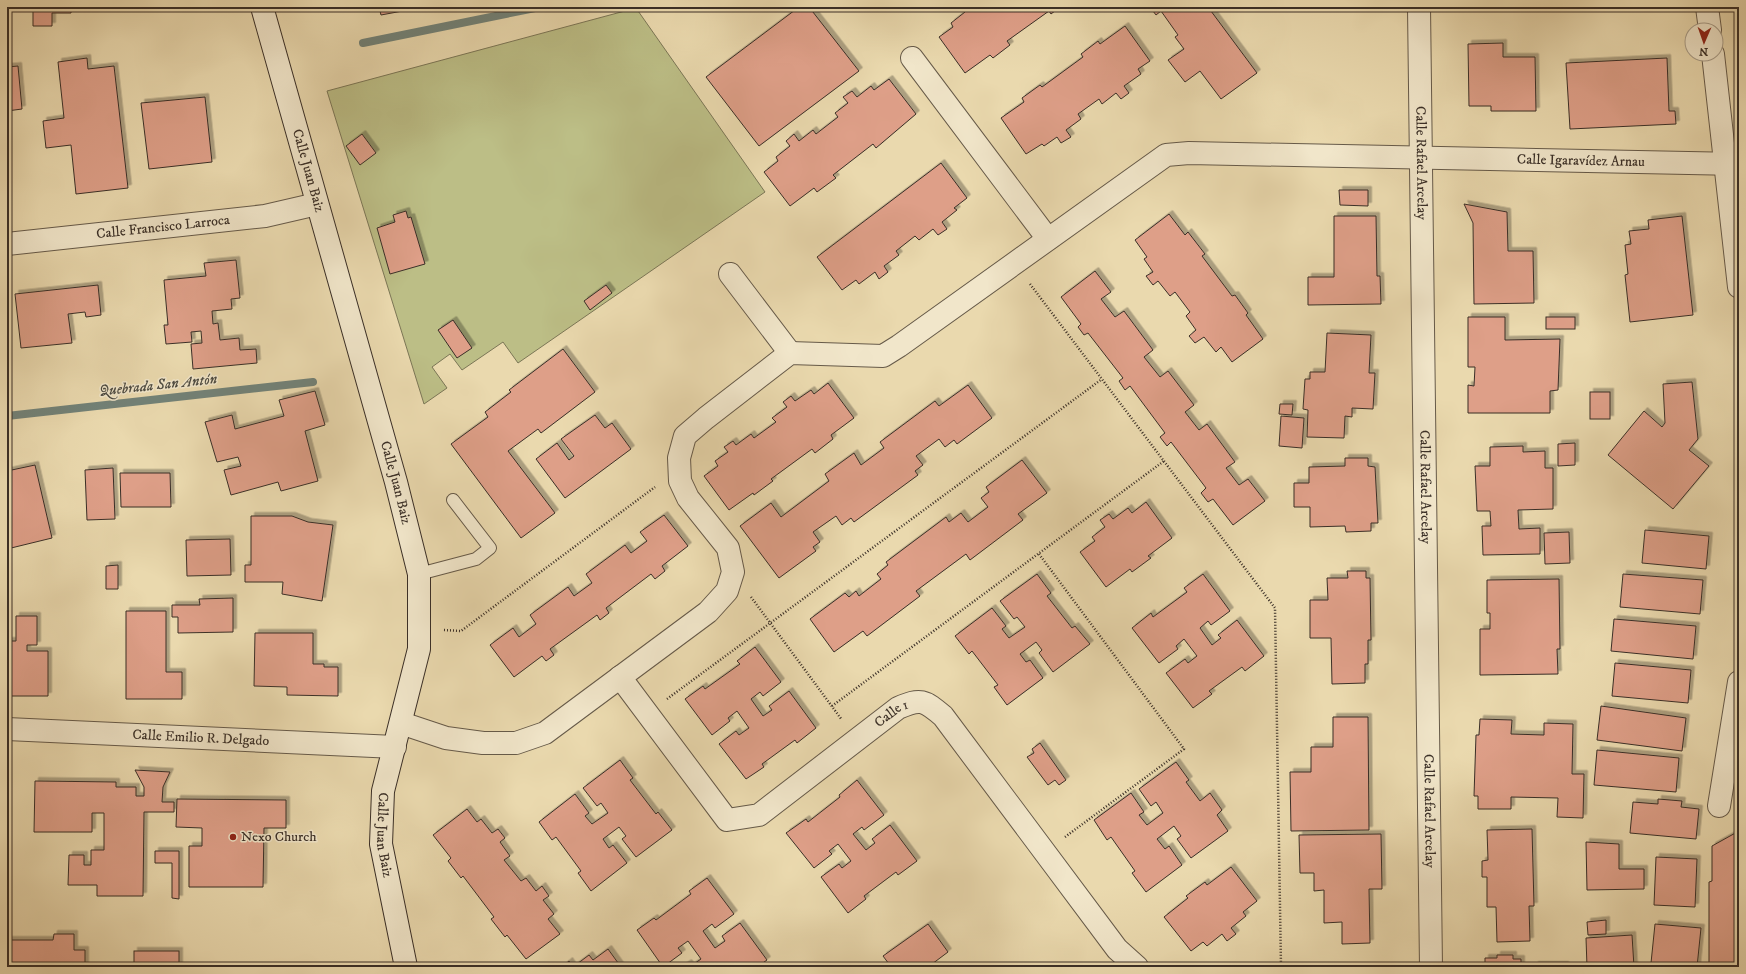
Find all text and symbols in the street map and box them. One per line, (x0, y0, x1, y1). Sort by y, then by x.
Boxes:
north arrow (1684, 22, 1724, 62)
text: N (1699, 44, 1708, 58)
street label: Calle Rafael Arcelay (1411, 106, 1431, 220)
street label: Calle Juan Baiz (288, 127, 328, 214)
street label: Calle Igaravídez Arnau (1517, 151, 1645, 171)
street label: Calle Francisco Larroca (95, 211, 231, 243)
water label: Quebrada San Antón (98, 369, 218, 401)
street label: Calle Rafael Arcelay (1415, 430, 1435, 544)
street label: Calle Juan Baiz (376, 439, 415, 526)
street label: Calle 1 (871, 696, 911, 732)
street label: Calle Emilio R. Delgado (132, 726, 270, 750)
street label: Calle Rafael Arcelay (1419, 754, 1439, 868)
street label: Calle Juan Baiz (372, 792, 397, 879)
place label: Nexo Church (241, 828, 317, 846)
marker: Nexo Church (228, 832, 238, 842)

